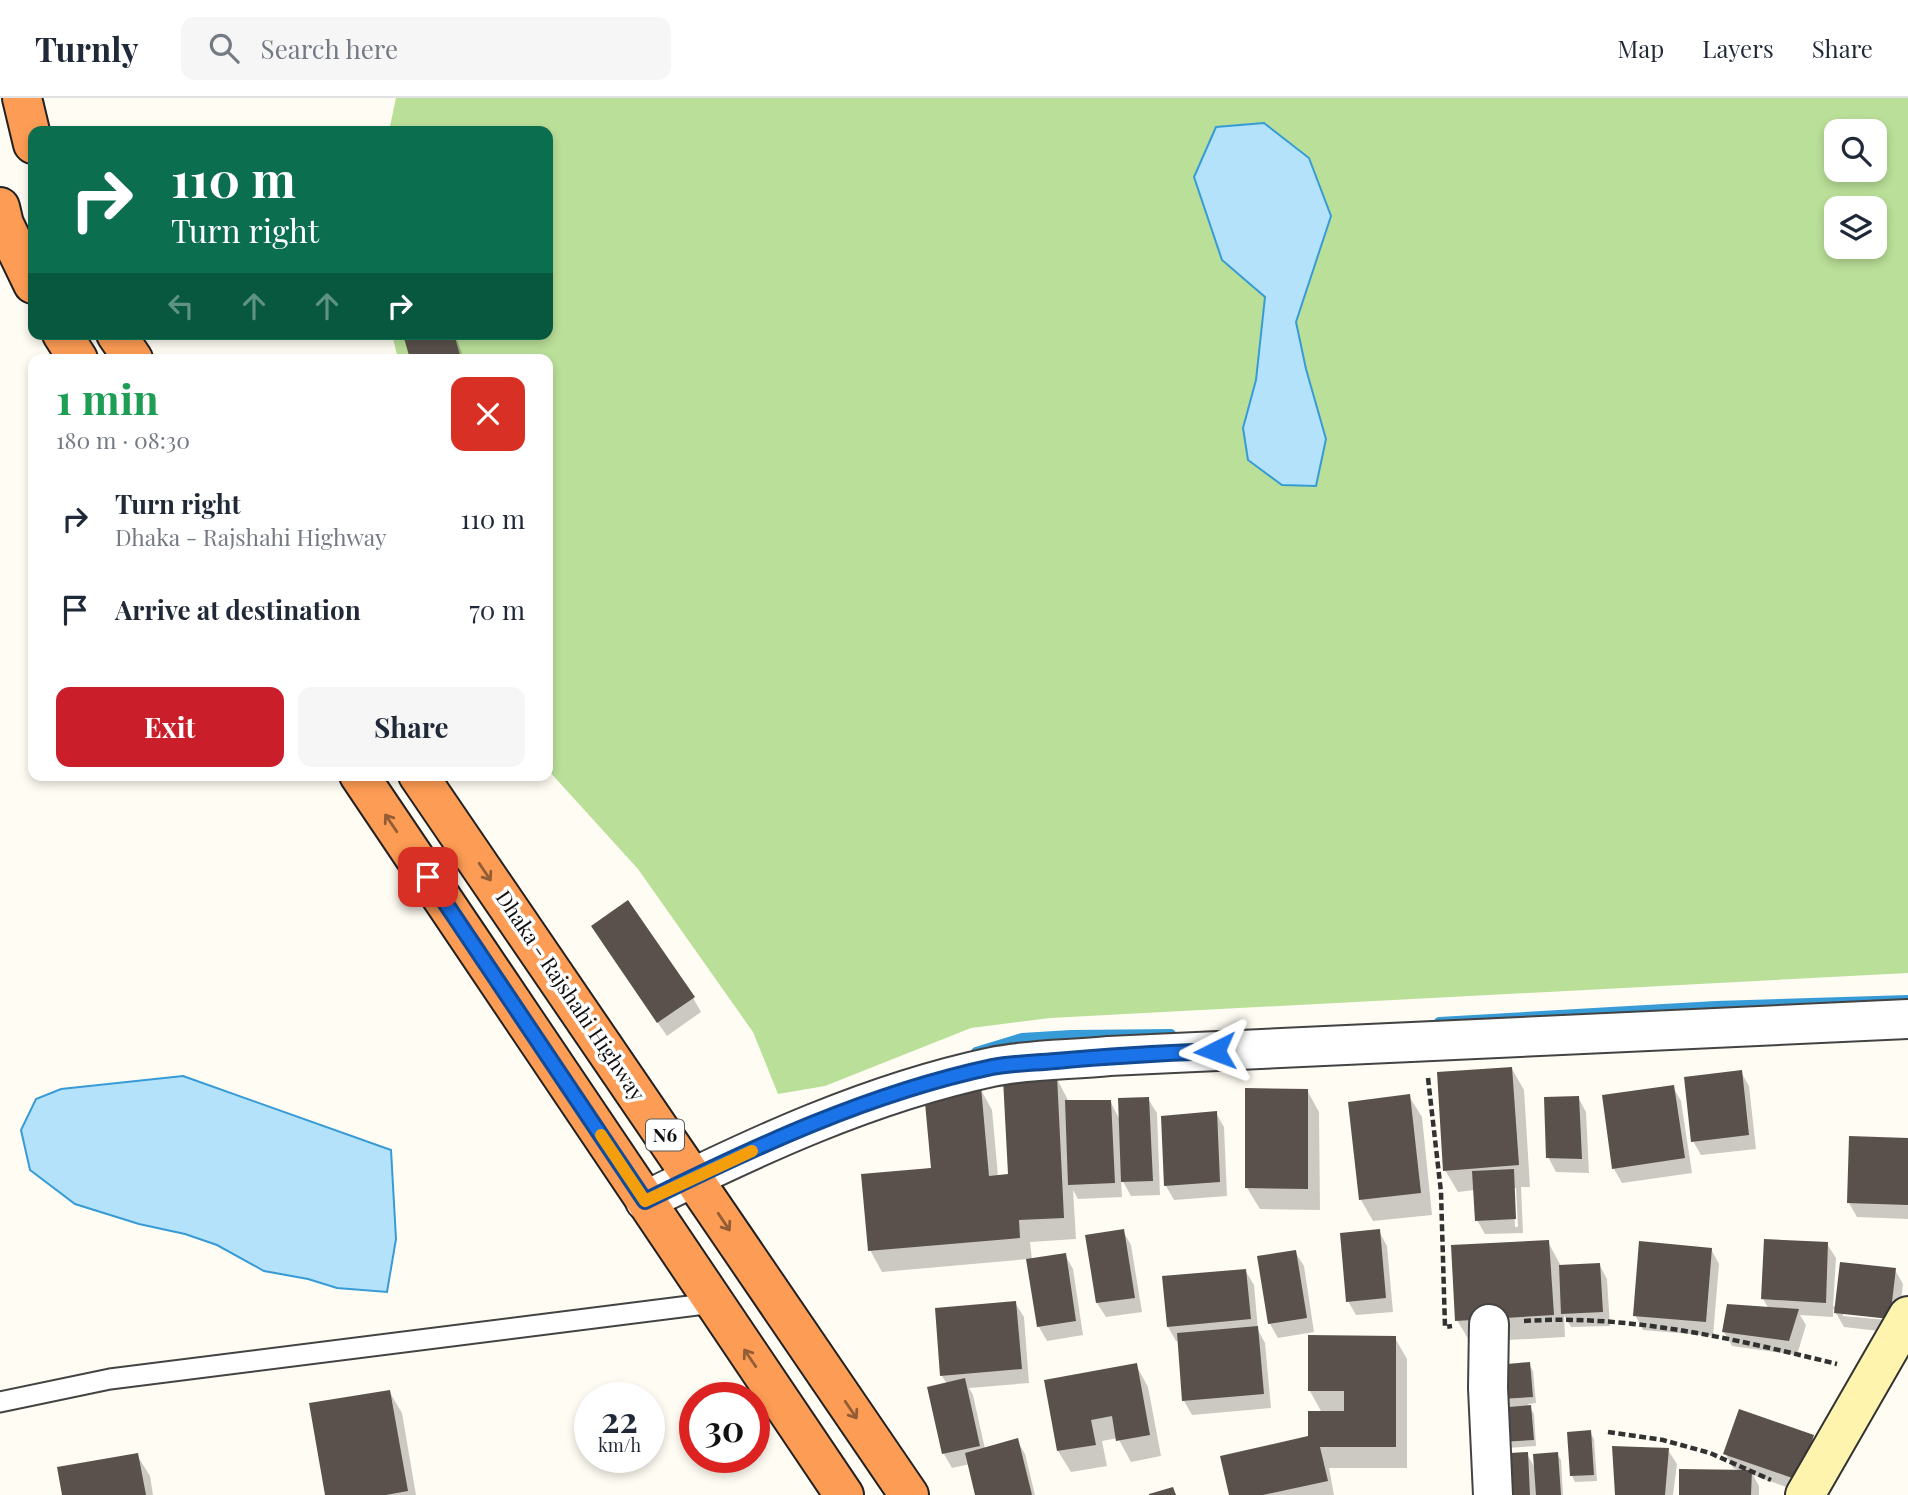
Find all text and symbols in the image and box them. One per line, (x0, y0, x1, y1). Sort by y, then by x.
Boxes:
search box (181, 17, 671, 80)
text: Turnly (35, 26, 139, 70)
icon: search (205, 29, 243, 67)
text: Search here (261, 31, 398, 66)
text: Map (1618, 32, 1664, 64)
text: Layers (1702, 32, 1774, 64)
text: Share (1812, 32, 1873, 64)
map controls (1824, 119, 1887, 259)
button: search (1824, 119, 1887, 182)
text: 110 m (171, 145, 296, 210)
icon: right (56, 154, 147, 245)
button: layers (1824, 196, 1887, 259)
text: Turn right (171, 208, 319, 251)
icon: left (162, 287, 200, 325)
icon: ahead (235, 287, 273, 325)
icon: ahead (308, 287, 346, 325)
icon: right (381, 287, 419, 325)
text: 1 min (56, 370, 159, 426)
button: close (451, 377, 525, 451)
text: 180 m · 08:30 (56, 424, 190, 455)
text: Turn right (115, 486, 241, 521)
icon: right (56, 500, 94, 538)
text: 110 m (461, 501, 525, 536)
text: Dhaka - Rajshahi Highway (115, 521, 387, 552)
icon: arrive (56, 591, 94, 629)
text: Arrive at destination (115, 592, 361, 627)
text: 70 m (469, 592, 525, 627)
button: Exit (56, 687, 284, 767)
button: Share (298, 687, 525, 767)
one-way arrow (384, 814, 398, 833)
pin (398, 847, 458, 907)
icon: arrive (409, 858, 447, 896)
one-way arrow (478, 862, 492, 881)
street label: Dhaka - Rajshahi Highway (491, 884, 653, 1106)
position arrow (1178, 1014, 1252, 1088)
road number: N6 (646, 1119, 684, 1150)
one-way arrow (717, 1211, 731, 1231)
one-way arrow (743, 1349, 757, 1368)
speed limit sign: 30 (679, 1382, 770, 1473)
text: 22 (601, 1395, 638, 1442)
one-way arrow (844, 1400, 858, 1419)
text: km/h (598, 1433, 641, 1457)

